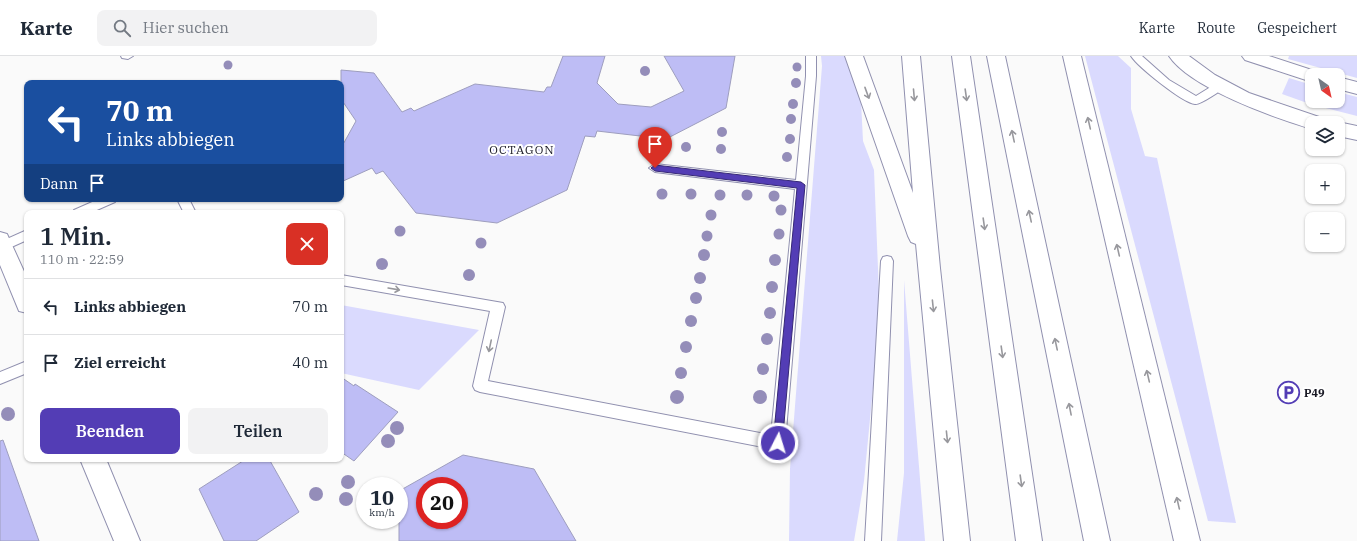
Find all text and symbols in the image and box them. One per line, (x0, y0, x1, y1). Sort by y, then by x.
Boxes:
search box (97, 10, 377, 46)
text: Karte (20, 16, 73, 40)
icon: search (111, 17, 133, 39)
text: Hier suchen (143, 18, 229, 37)
text: Karte (1139, 19, 1175, 37)
text: Route (1197, 19, 1235, 37)
text: Gespeichert (1257, 19, 1337, 37)
north arrow (1305, 68, 1345, 108)
map controls (1305, 68, 1345, 252)
one-way arrow (864, 86, 872, 98)
one-way arrow (910, 88, 917, 101)
one-way arrow (962, 88, 970, 101)
text: 70 m (106, 92, 173, 129)
icon: left (40, 96, 92, 148)
button: layers (1305, 116, 1345, 156)
one-way arrow (1084, 117, 1092, 130)
pin (638, 127, 672, 168)
text: Links abbiegen (106, 128, 235, 151)
one-way arrow (1008, 130, 1016, 143)
icon: arrive (644, 133, 666, 155)
district label: OCTAGON (489, 142, 555, 157)
button: + (1305, 164, 1345, 204)
icon: arrive (86, 172, 108, 194)
text: Dann (40, 174, 78, 193)
one-way arrow (1025, 210, 1033, 223)
button: − (1305, 212, 1345, 252)
one-way arrow (980, 217, 987, 230)
text: 1 Min. (40, 220, 112, 252)
button: close (286, 223, 328, 265)
one-way arrow (1114, 244, 1122, 257)
text: 110 m · 22:59 (40, 251, 124, 268)
one-way arrow (387, 285, 400, 293)
icon: left (40, 296, 62, 318)
text: Links abbiegen (74, 297, 186, 316)
text: 70 m (292, 297, 328, 316)
one-way arrow (930, 299, 937, 312)
one-way arrow (1052, 337, 1060, 350)
one-way arrow (485, 339, 493, 352)
one-way arrow (998, 345, 1006, 358)
icon: arrive (40, 352, 62, 374)
text: Ziel erreicht (74, 353, 166, 372)
text: 40 m (292, 353, 328, 372)
one-way arrow (1144, 370, 1151, 383)
parking icon: P49 (1275, 380, 1301, 406)
place label: P49 (1304, 386, 1325, 400)
one-way arrow (1066, 403, 1074, 416)
button: Beenden (40, 408, 180, 454)
button: Teilen (188, 408, 328, 454)
position arrow (757, 422, 799, 464)
one-way arrow (943, 430, 950, 443)
one-way arrow (1017, 474, 1025, 487)
speed limit sign: 20 (416, 477, 468, 529)
text: 10 (370, 484, 394, 511)
one-way arrow (1173, 497, 1181, 510)
text: km/h (369, 506, 395, 519)

